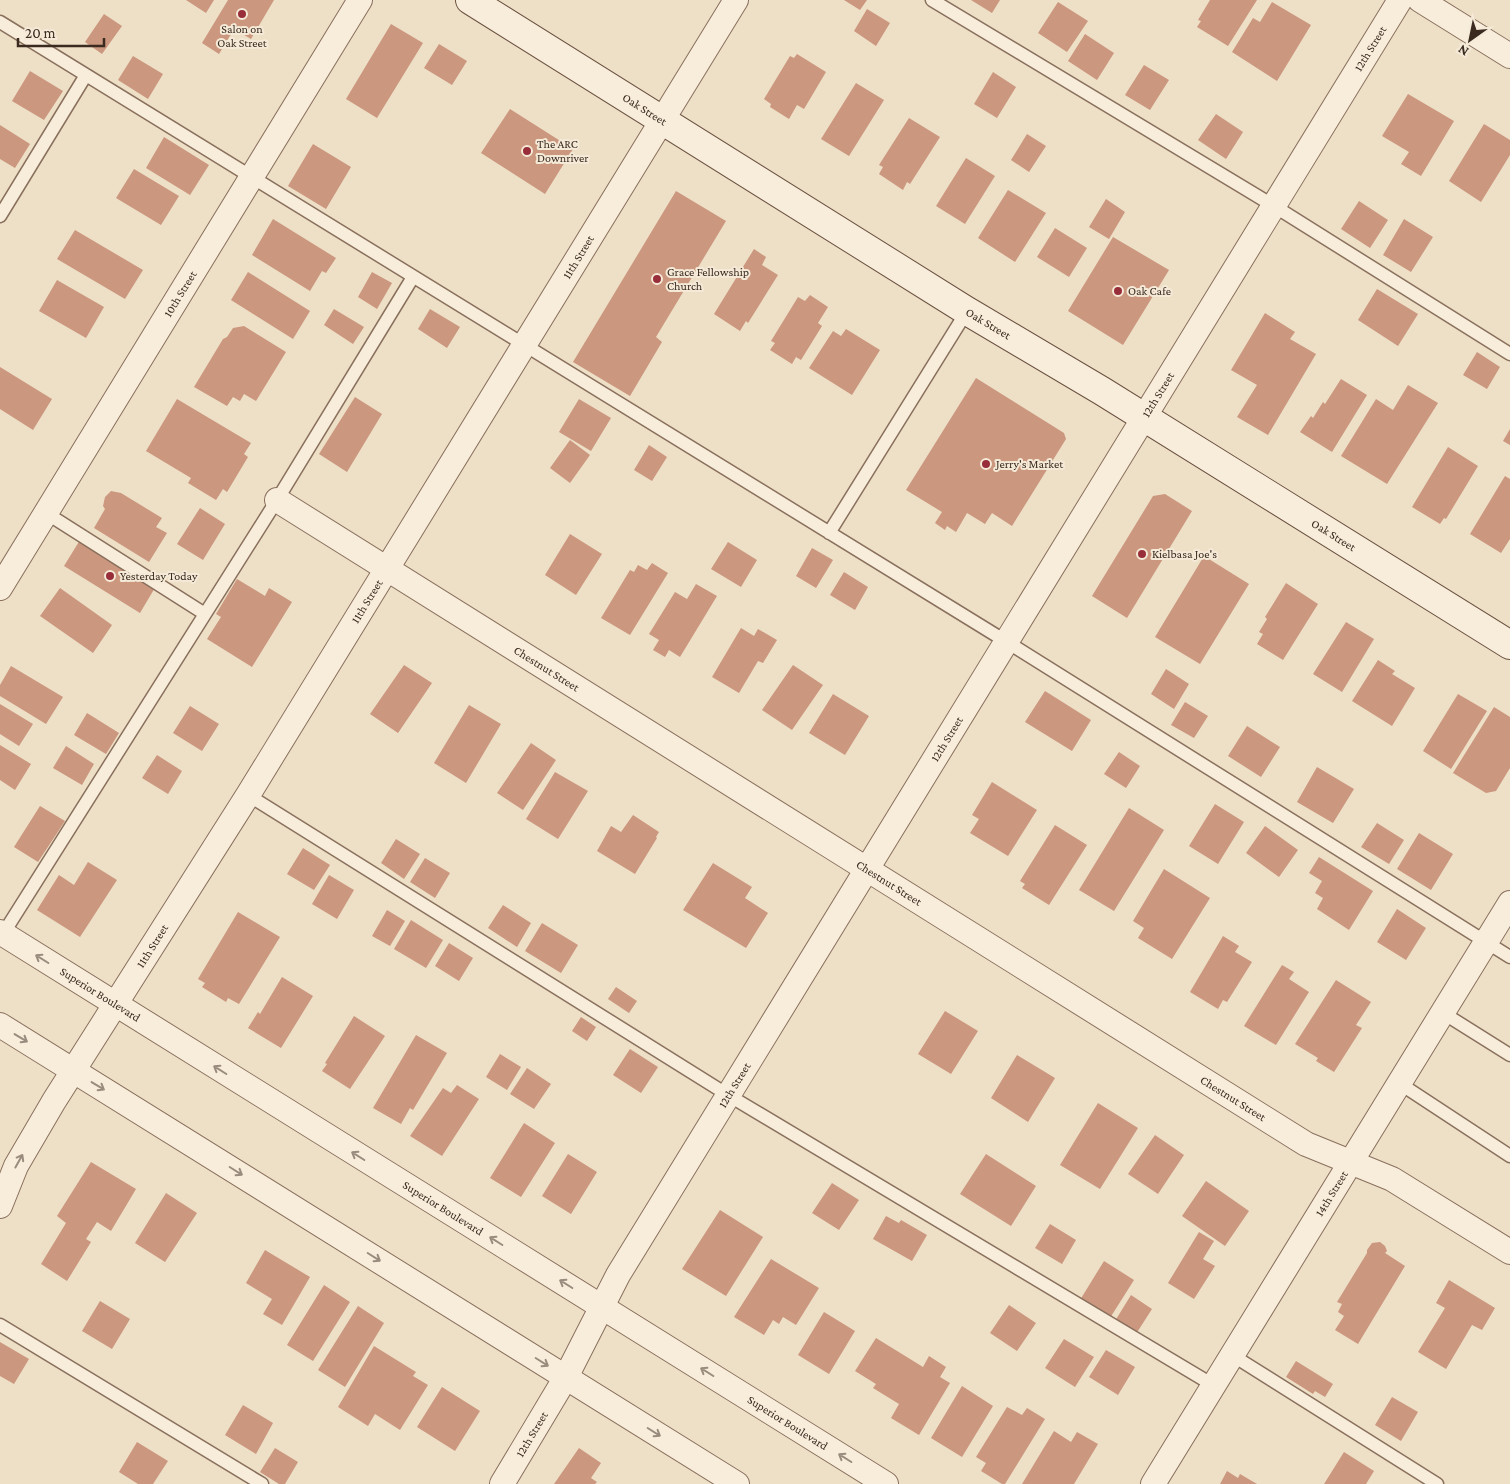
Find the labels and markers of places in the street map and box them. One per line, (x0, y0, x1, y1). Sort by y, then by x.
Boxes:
marker: Salon on Oak Street (236, 8, 248, 20)
place label: Salon on Oak Street (217, 22, 268, 50)
place label: The ARC Downriver (537, 137, 589, 165)
marker: The ARC Downriver (521, 145, 533, 157)
place label: Grace Fellowship Church (667, 265, 749, 293)
marker: Grace Fellowship Church (651, 273, 663, 285)
place label: Oak Cafe (1128, 284, 1171, 298)
marker: Oak Cafe (1112, 285, 1124, 297)
place label: Jerry's Market (995, 457, 1064, 471)
marker: Jerry's Market (980, 458, 992, 470)
place label: Kielbasa Joe's (1152, 547, 1217, 561)
marker: Kielbasa Joe's (1136, 548, 1148, 560)
place label: Yesterday Today (120, 569, 198, 583)
marker: Yesterday Today (104, 570, 116, 582)

